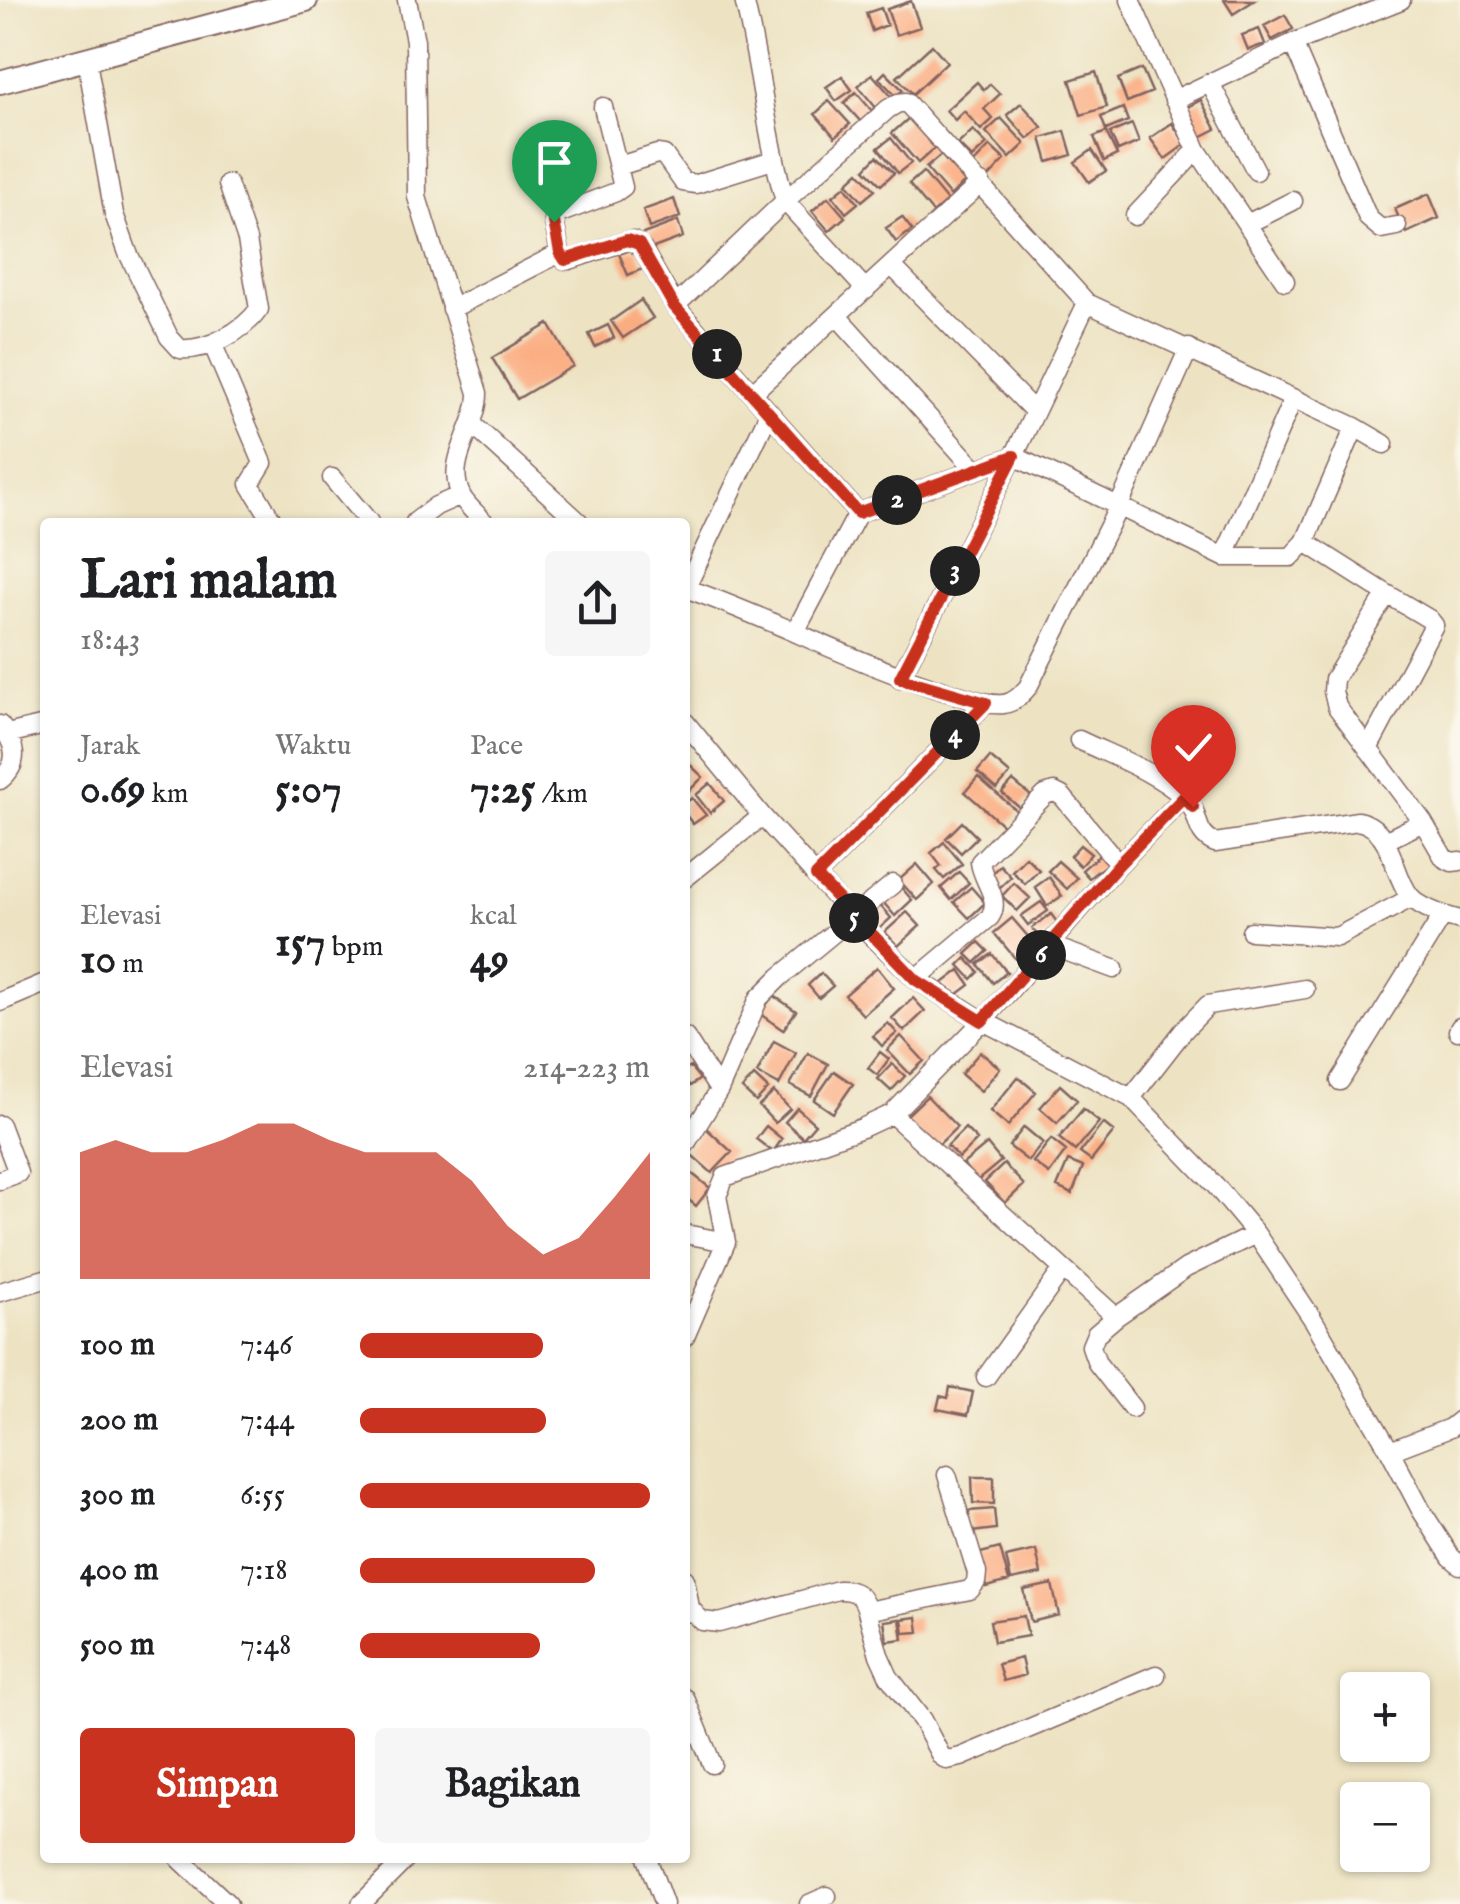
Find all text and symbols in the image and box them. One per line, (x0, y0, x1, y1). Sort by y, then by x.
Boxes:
pin (512, 120, 597, 223)
icon: arrive (527, 135, 582, 190)
pin: 1 (692, 329, 742, 379)
text: 1 (712, 336, 722, 371)
pin: 2 (872, 475, 922, 525)
text: 2 (890, 482, 904, 517)
pin: 3 (930, 546, 980, 596)
text: Lari malam (80, 547, 337, 617)
button: share (545, 551, 650, 656)
text: 3 (950, 553, 960, 588)
text: 18:43 (80, 620, 141, 661)
pin (1151, 705, 1236, 808)
pin: 4 (930, 710, 980, 760)
text: 4 (948, 717, 962, 752)
icon: check (1166, 720, 1221, 775)
text: Jarak (80, 729, 140, 764)
text: Waktu (275, 729, 351, 764)
text: Pace (470, 729, 523, 764)
text: 0.69 (80, 764, 146, 817)
text: 5:07 (275, 764, 342, 817)
text: 7:25 (470, 764, 536, 817)
text: km (146, 777, 188, 812)
text: /km (536, 777, 588, 812)
pin: 5 (829, 893, 879, 943)
text: Elevasi (80, 899, 162, 934)
text: kcal (470, 899, 517, 934)
text: 5 (849, 900, 859, 935)
text: 157 (275, 917, 326, 970)
text: bpm (326, 930, 383, 965)
pin: 6 (1016, 930, 1066, 980)
text: 10 (80, 934, 116, 987)
text: 49 (470, 934, 509, 987)
text: 6 (1035, 937, 1047, 972)
text: m (116, 947, 144, 982)
text: Elevasi (80, 1048, 173, 1089)
text: 214–223 m (523, 1048, 650, 1089)
text: 100 m (80, 1325, 155, 1366)
text: 7:46 (240, 1325, 293, 1366)
text: 200 m (80, 1400, 158, 1441)
text: 7:44 (240, 1400, 295, 1441)
text: 300 m (80, 1475, 155, 1516)
text: 6:55 (240, 1475, 285, 1516)
text: 400 m (80, 1550, 159, 1591)
text: 7:18 (240, 1550, 288, 1591)
text: 500 m (80, 1625, 155, 1666)
text: 7:48 (240, 1625, 292, 1666)
map controls (1340, 1672, 1430, 1872)
button: + (1340, 1672, 1430, 1762)
button: Simpan (80, 1728, 355, 1843)
button: Bagikan (375, 1728, 650, 1843)
button: − (1340, 1782, 1430, 1872)

